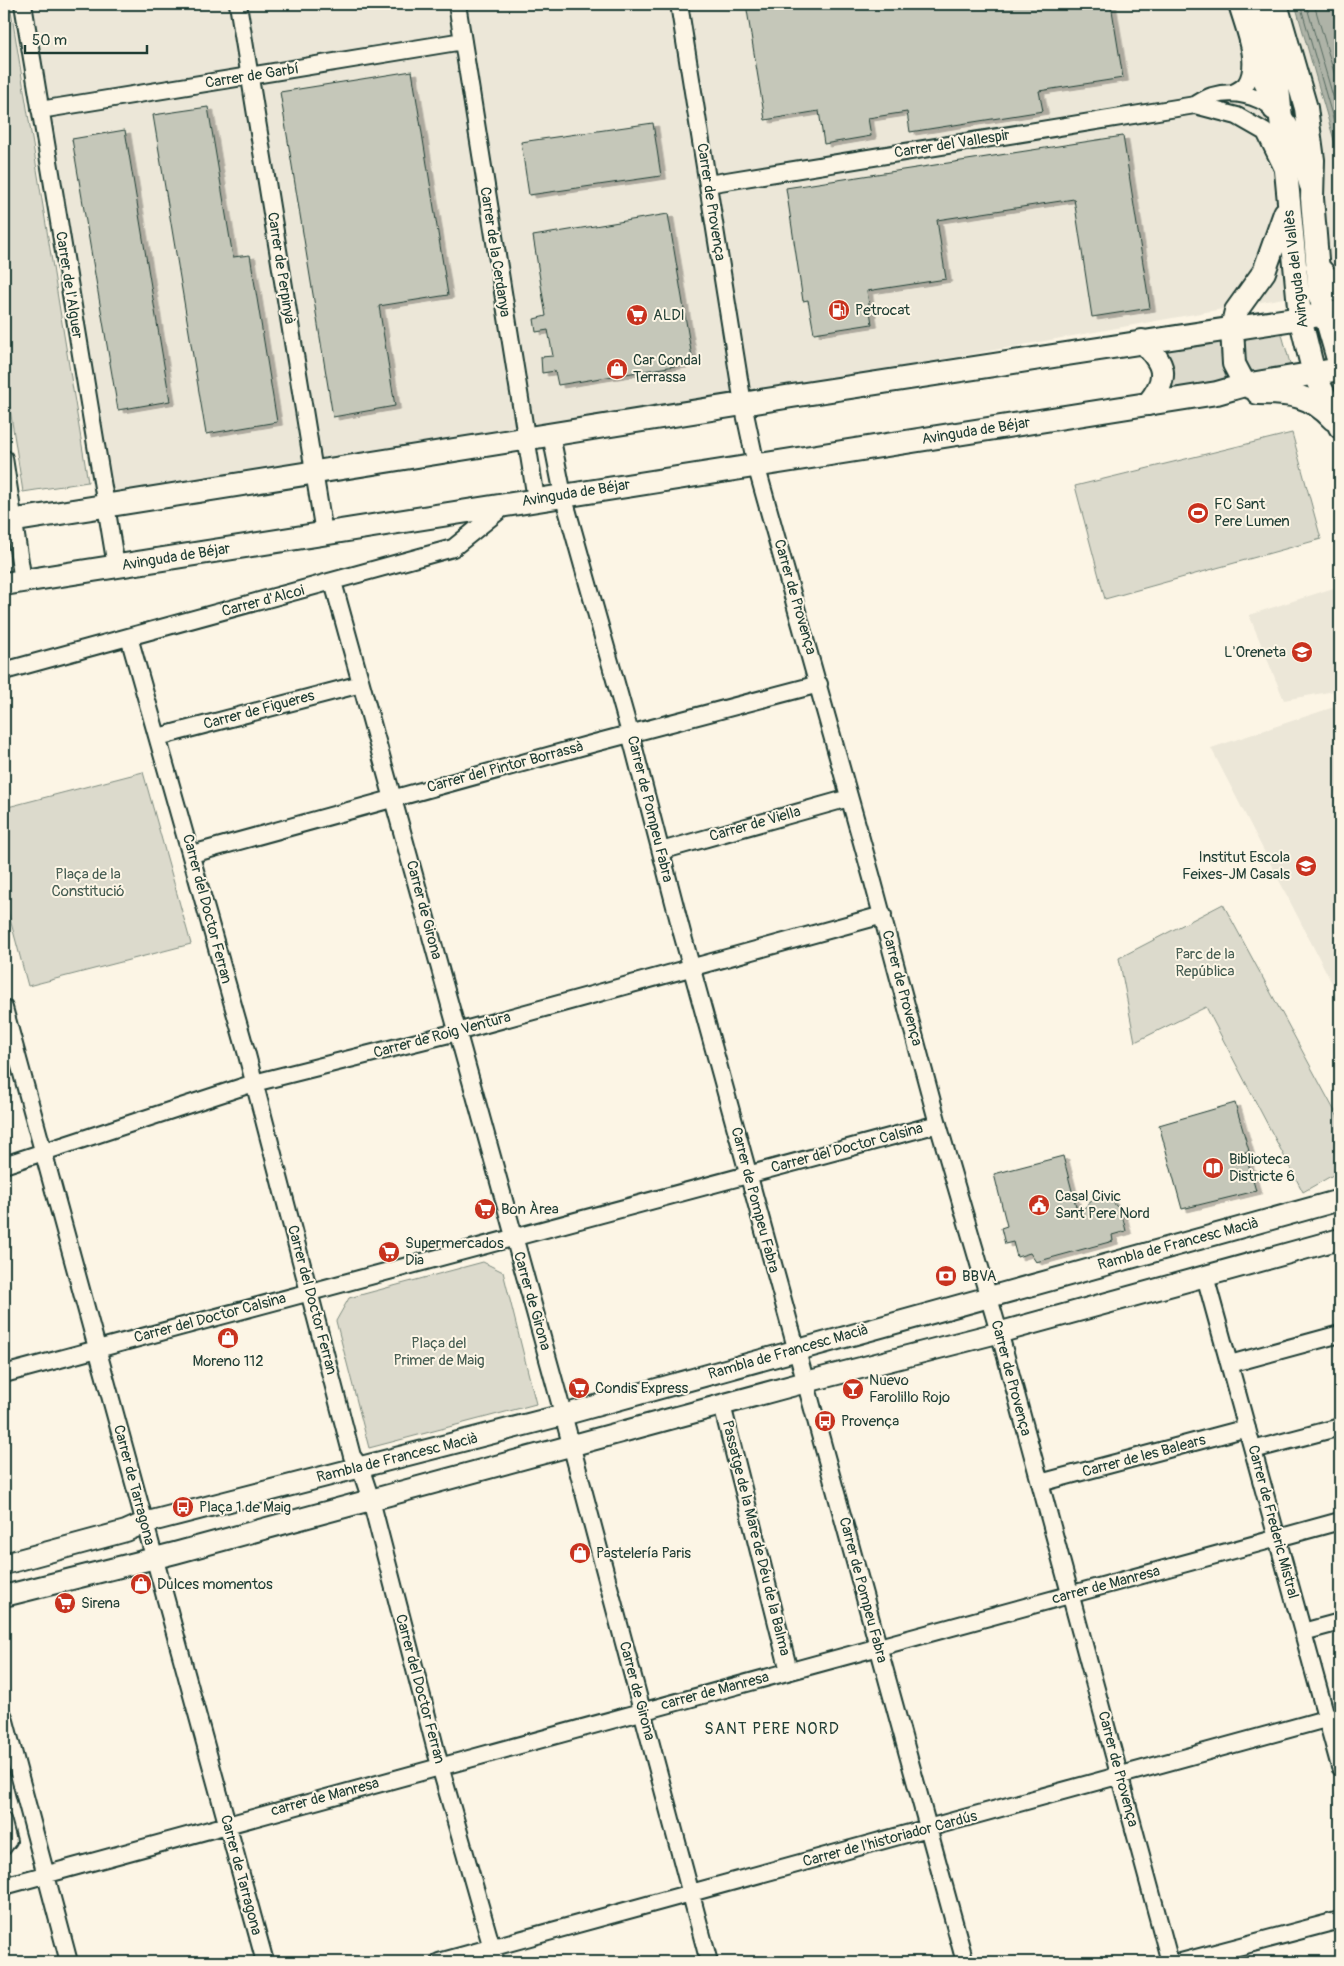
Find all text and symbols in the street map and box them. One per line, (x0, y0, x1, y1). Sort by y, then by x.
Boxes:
scale bar (25, 22, 148, 54)
text: 50 m (32, 31, 67, 50)
street label: Carrer de Garbí (204, 59, 300, 93)
street label: Carrer del Vallespir (893, 125, 1012, 163)
street label: Carrer de Provença (692, 142, 730, 262)
street label: Carrer de la Cerdanya (475, 185, 515, 319)
street label: Avinguda del Vallès (1279, 209, 1313, 329)
street label: Carrer de Perpinyà (263, 211, 299, 325)
street label: Carrer de l'Alguer (51, 230, 87, 341)
fuel station icon: Petrocat (827, 298, 851, 322)
place label: Petrocat (855, 301, 911, 320)
supermarket icon: ALDI (625, 303, 649, 327)
place label: ALDI (653, 306, 685, 325)
place label: Car Condal Terrassa (633, 351, 701, 387)
shop icon: Car Condal Terrassa (605, 357, 629, 381)
street label: Avinguda de Béjar (920, 413, 1032, 449)
street label: Avinguda de Béjar (520, 475, 632, 511)
place label: FC Sant Pere Lumen (1214, 495, 1290, 531)
sports icon: FC Sant Pere Lumen (1186, 501, 1210, 525)
street label: Carrer de Provença (769, 537, 821, 657)
street label: Avinguda de Béjar (120, 539, 232, 575)
street label: Carrer d'Alcoi (220, 581, 307, 621)
school or university icon: L'Oreneta (1290, 640, 1314, 664)
place label: L'Oreneta (1224, 643, 1286, 662)
street label: Carrer de Figueres (201, 686, 317, 734)
street label: Carrer de Pompeu Fabra (623, 734, 677, 884)
street label: Carrer del Pintor Borrassà (425, 737, 585, 797)
street label: Carrer de Viella (707, 802, 803, 846)
street label: Carrer del Doctor Ferran (178, 832, 236, 986)
place label: Institut Escola Feixes-JM Casals (1182, 848, 1290, 884)
school or university icon: Institut Escola Feixes-JM Casals (1294, 854, 1318, 878)
street label: Carrer de Girona (402, 858, 446, 962)
park label: Plaça de la Constitució (52, 865, 124, 901)
street label: Carrer de Provença (877, 928, 927, 1048)
park label: Parc de la República (1175, 945, 1235, 981)
street label: Carrer de Roig Ventura (371, 1008, 513, 1062)
street label: Carrer del Doctor Calsina (769, 1119, 925, 1177)
street label: Carrer de Pompeu Fabra (726, 1125, 784, 1275)
place label: Biblioteca Districte 6 (1229, 1150, 1295, 1186)
library icon: Biblioteca Districte 6 (1201, 1156, 1225, 1180)
place label: Casal Civic Sant Pere Nord (1055, 1187, 1150, 1223)
public building icon: Casal Civic Sant Pere Nord (1027, 1193, 1051, 1217)
supermarket icon: Bon Àrea (473, 1197, 497, 1221)
place label: Bon Àrea (501, 1200, 559, 1219)
street label: Rambla de Francesc Macià (1096, 1213, 1260, 1275)
street label: Carrer del Doctor Ferran (283, 1223, 341, 1377)
place label: Supermercados Dia (405, 1234, 504, 1270)
supermarket icon: Supermercados Dia (377, 1240, 401, 1264)
street label: Carrer de Girona (509, 1249, 555, 1353)
bank icon: BBVA (934, 1264, 958, 1288)
place label: BBVA (962, 1267, 997, 1286)
street label: Carrer del Doctor Calsina (132, 1289, 288, 1347)
street label: Carrer de Provença (986, 1318, 1036, 1438)
street label: Rambla de Francesc Macià (706, 1320, 870, 1384)
shop icon: Moreno 112 (216, 1326, 240, 1350)
park label: Plaça del Primer de Maig (393, 1334, 485, 1370)
place label: Moreno 112 (192, 1352, 264, 1371)
place label: Nuevo Farolillo Rojo (869, 1371, 950, 1407)
supermarket icon: Condis Express (567, 1376, 591, 1400)
bar icon: Nuevo Farolillo Rojo (841, 1377, 865, 1401)
place label: Condis Express (595, 1379, 688, 1398)
bus stop icon: Provença (813, 1409, 837, 1433)
place label: Provença (841, 1412, 899, 1431)
street label: Passatge de la Mare de Déu de la Balma (718, 1418, 794, 1658)
street label: Carrer de Tarragona (109, 1423, 159, 1547)
street label: Rambla de Francesc Macià (315, 1429, 480, 1487)
street label: Carrer de les Balears (1080, 1430, 1208, 1482)
street label: Carrer de Frederic Mistral (1243, 1443, 1303, 1601)
bus stop icon: Plaça 1 de Maig (171, 1495, 195, 1519)
place label: Plaça 1 de Maig (199, 1498, 291, 1517)
street label: Carrer de Pompeu Fabra (834, 1515, 892, 1665)
shop icon: Pastelería Paris (568, 1541, 592, 1565)
place label: Pastelería Paris (596, 1544, 691, 1563)
street label: carrer de Manresa (1050, 1561, 1162, 1609)
shop icon: Dulces momentos (129, 1572, 153, 1596)
place label: Dulces momentos (157, 1575, 273, 1594)
supermarket icon: Sirena (53, 1591, 77, 1615)
place label: Sirena (81, 1594, 120, 1613)
street label: Carrer del Doctor Ferran (391, 1612, 449, 1766)
street label: Carrer de Girona (615, 1639, 659, 1743)
street label: carrer de Manresa (659, 1667, 771, 1715)
street label: Carrer de Provença (1093, 1709, 1143, 1829)
district label: SANT PERE NORD (704, 1719, 840, 1739)
street label: carrer de Manresa (269, 1773, 381, 1821)
street label: Carrer de l'historiador Cardús (801, 1806, 980, 1871)
street label: Carrer de Tarragona (216, 1813, 266, 1937)

